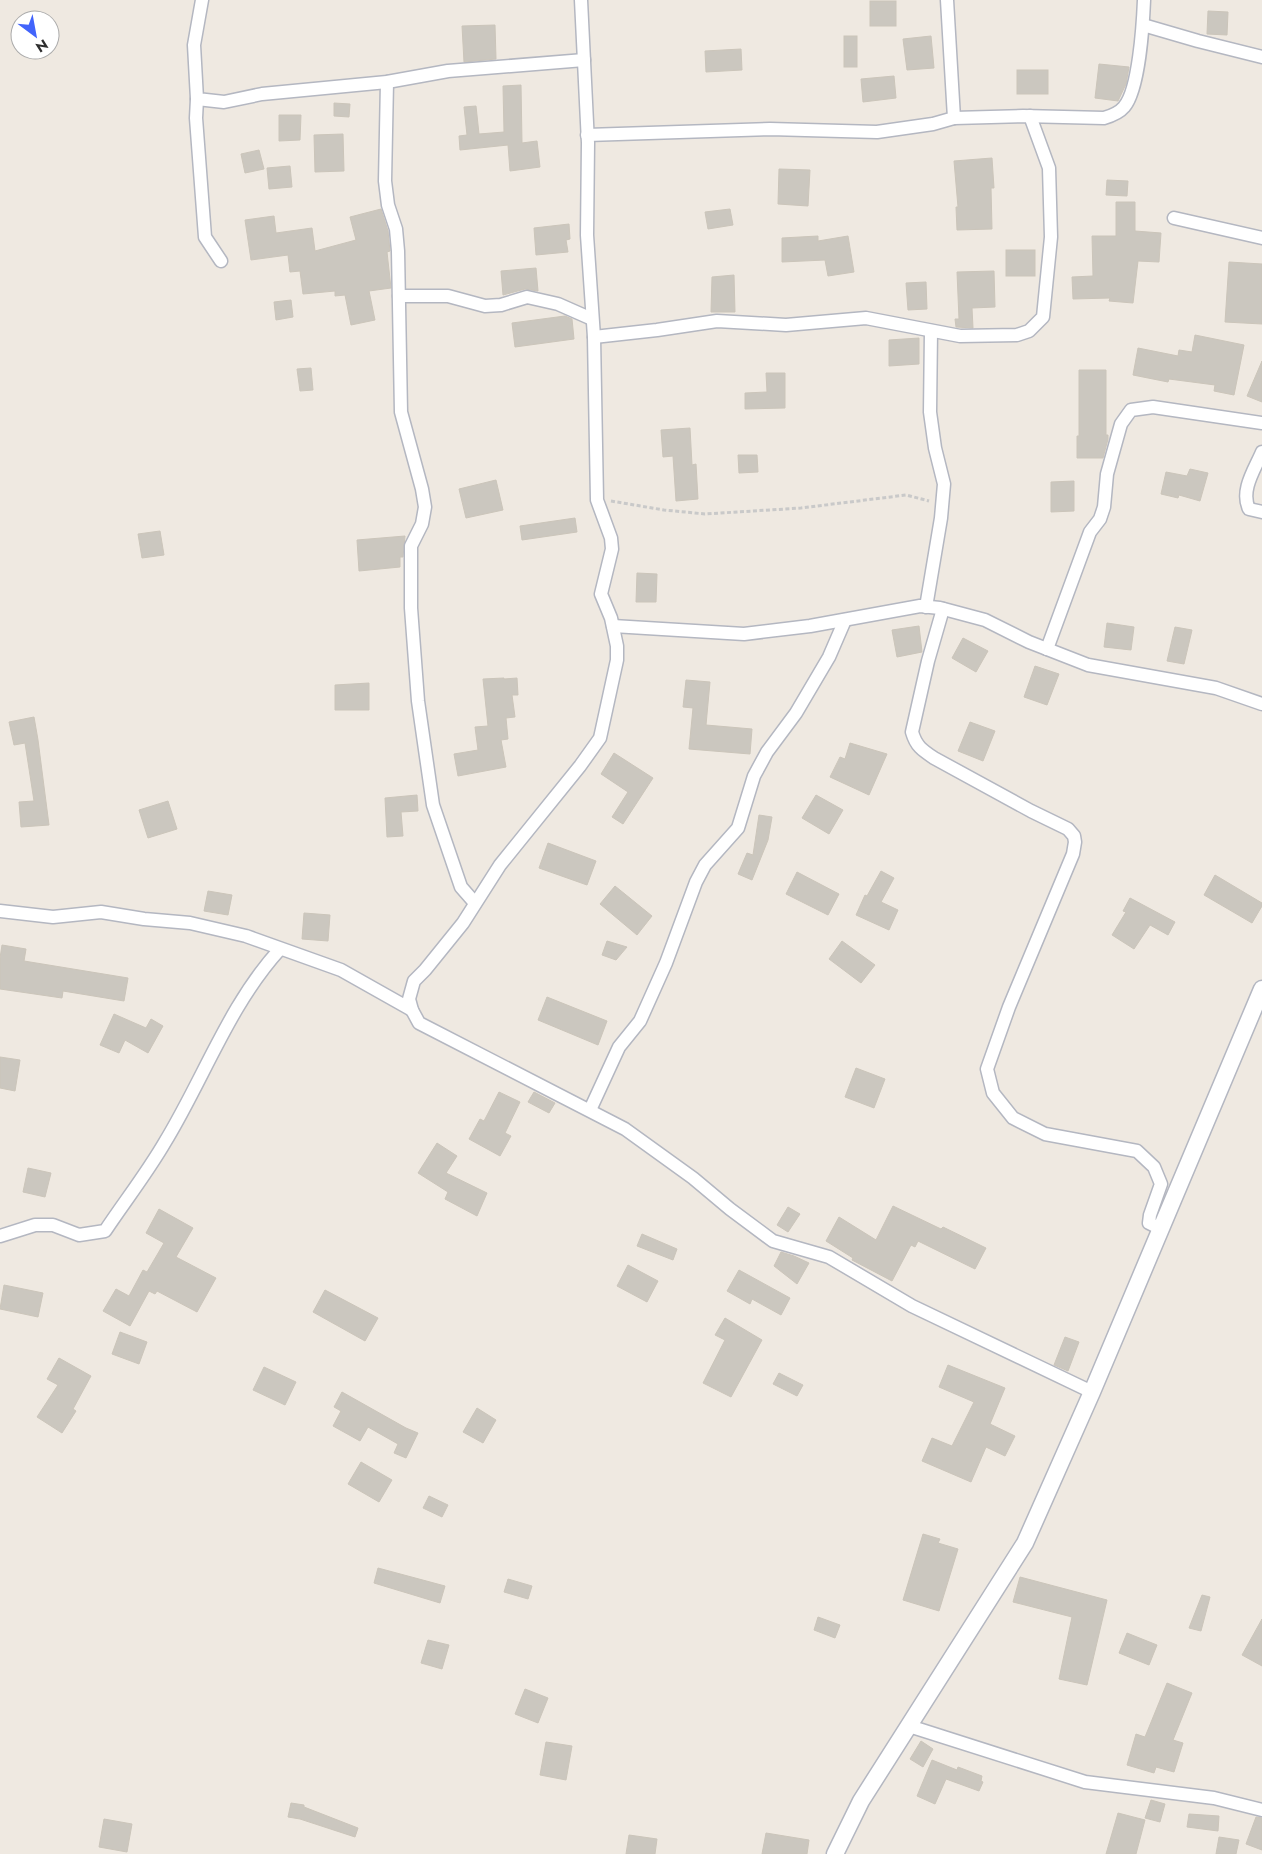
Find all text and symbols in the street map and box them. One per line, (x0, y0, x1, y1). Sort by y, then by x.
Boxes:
north arrow (10, 10, 60, 60)
text: N (32, 35, 52, 57)

